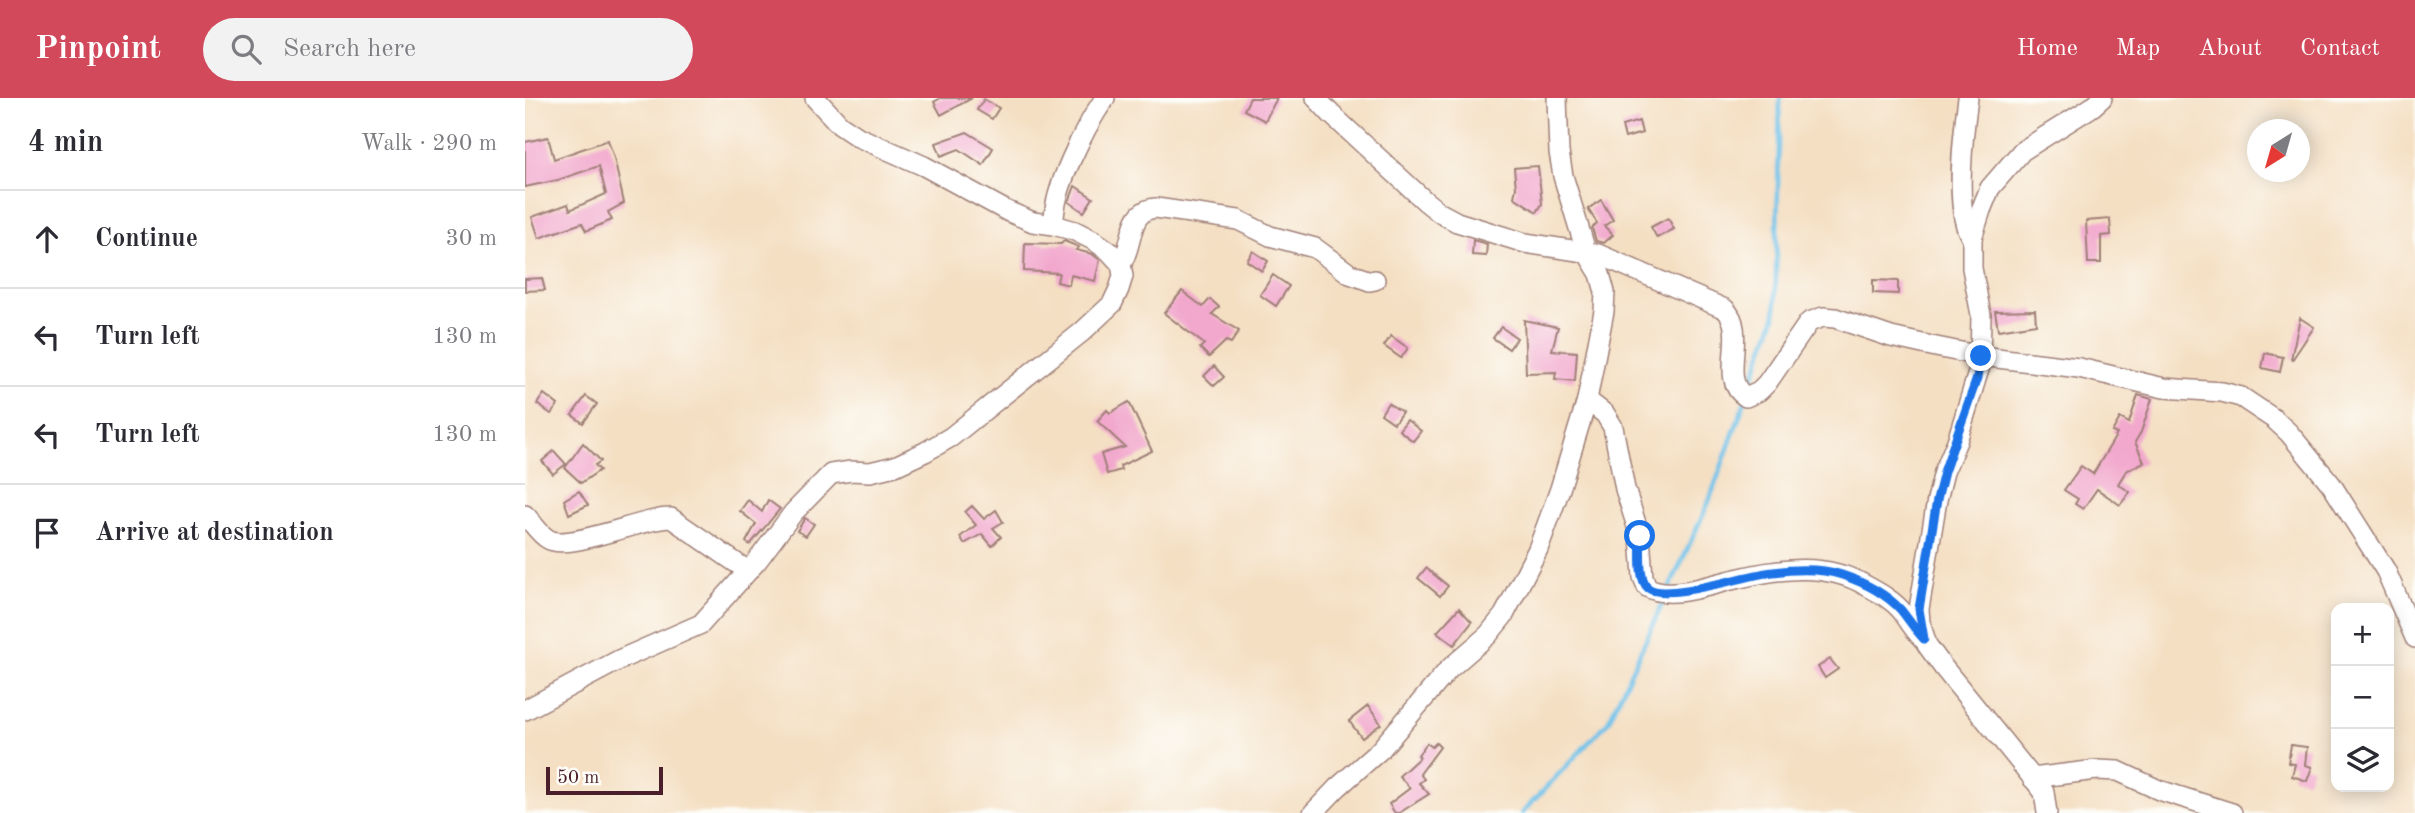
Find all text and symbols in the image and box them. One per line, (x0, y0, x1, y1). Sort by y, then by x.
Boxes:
search box (203, 18, 693, 81)
icon: search (227, 30, 265, 68)
text: Pinpoint (35, 33, 161, 66)
text: Search here (283, 36, 416, 62)
text: Home (2017, 37, 2078, 61)
text: Map (2116, 37, 2160, 61)
text: About (2198, 37, 2262, 61)
text: Contact (2300, 37, 2380, 61)
north arrow (2247, 119, 2310, 182)
text: 4 min (28, 128, 103, 158)
text: Walk · 290 m (361, 132, 497, 155)
icon: ahead (28, 220, 66, 258)
text: Continue (95, 226, 198, 252)
text: 30 m (446, 227, 497, 250)
icon: left (28, 318, 66, 356)
text: Turn left (95, 324, 200, 350)
text: 130 m (432, 325, 497, 348)
route end (1965, 340, 1996, 371)
icon: left (28, 416, 66, 454)
text: Turn left (95, 422, 200, 448)
text: 130 m (432, 423, 497, 446)
icon: arrive (28, 514, 66, 552)
text: Arrive at destination (95, 520, 334, 546)
route start (1624, 520, 1655, 551)
map controls (2331, 603, 2394, 792)
button: + (2331, 603, 2394, 666)
button: − (2331, 666, 2394, 729)
button: layers (2331, 729, 2394, 792)
scale bar (546, 764, 663, 796)
text: 50 m (557, 769, 599, 788)

